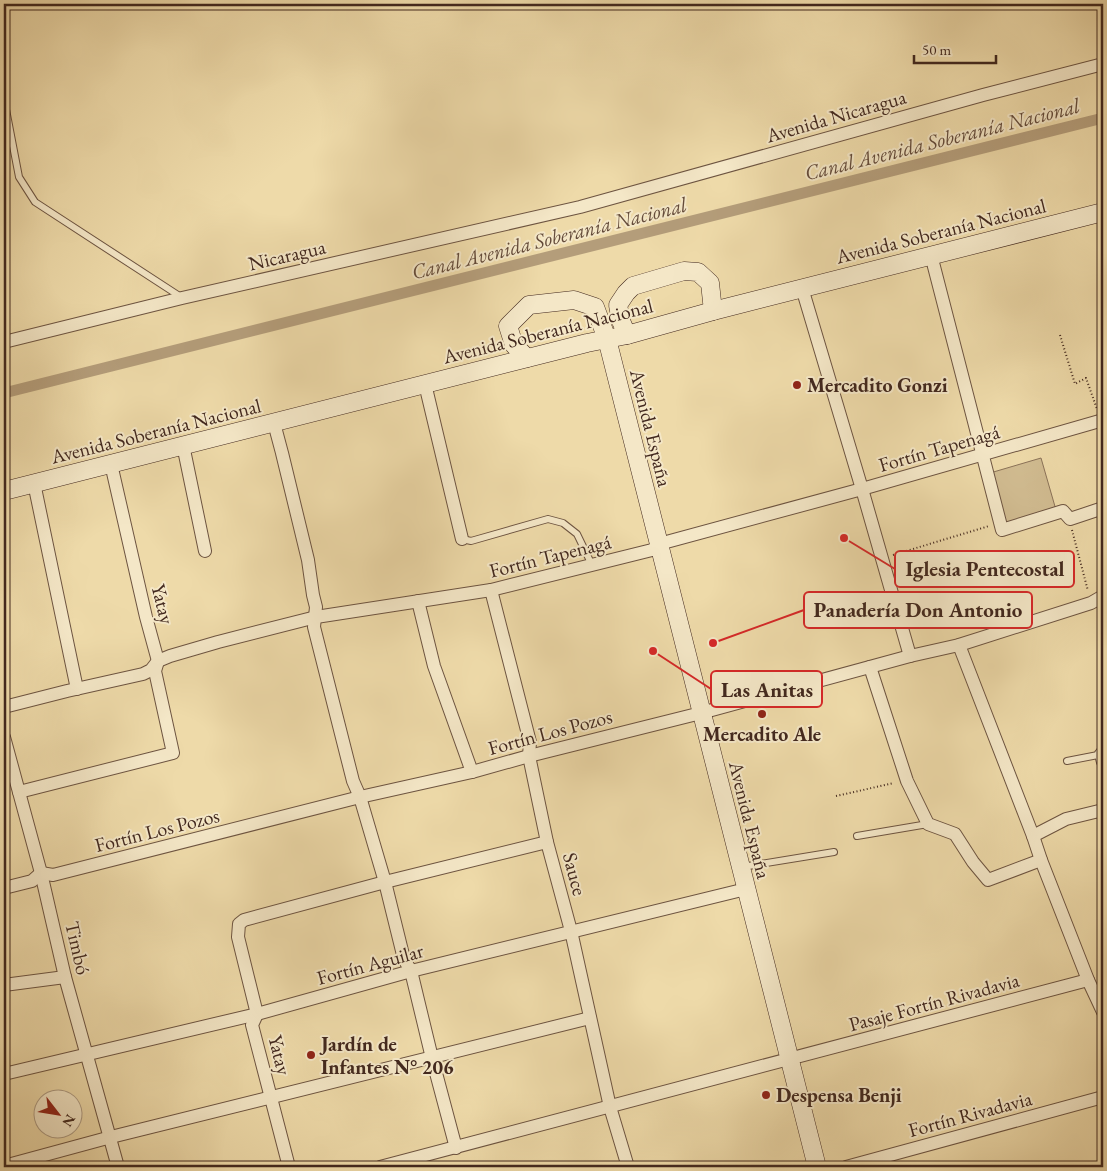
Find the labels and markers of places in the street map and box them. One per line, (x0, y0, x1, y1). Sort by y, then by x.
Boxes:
place label: Mercadito Gonzi (807, 372, 948, 398)
marker: Mercadito Gonzi (791, 379, 803, 391)
callout: Iglesia Pentecostal (895, 551, 1074, 587)
callout: Panadería Don Antonio (804, 592, 1032, 628)
callout: Las Anitas (711, 671, 822, 707)
marker: Mercadito Ale (756, 708, 768, 720)
place label: Mercadito Ale (703, 721, 821, 747)
place label: Jardín de Infantes N° 206 (319, 1031, 454, 1080)
marker: Jardín de Infantes N° 206 (305, 1049, 317, 1061)
place label: Despensa Benji (776, 1082, 902, 1108)
marker: Despensa Benji (760, 1089, 772, 1101)

